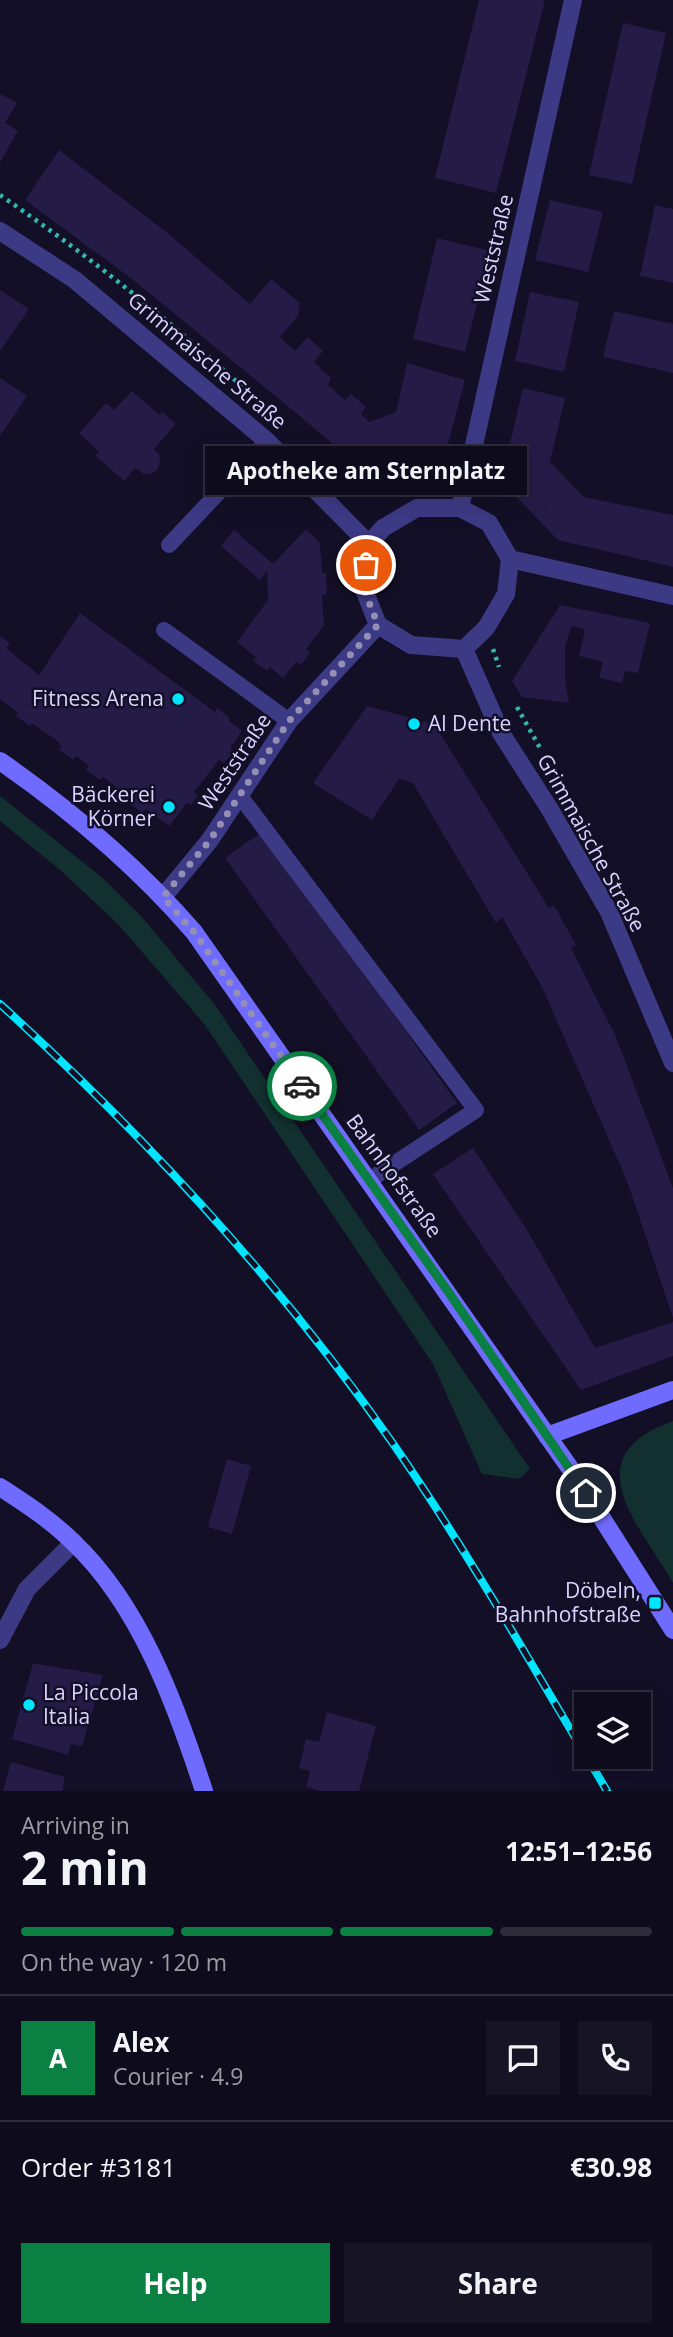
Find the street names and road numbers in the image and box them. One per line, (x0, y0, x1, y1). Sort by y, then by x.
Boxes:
street label: Weststraße (467, 191, 519, 306)
street label: Grimmaische Straße (122, 285, 293, 435)
street label: Weststraße (191, 707, 277, 815)
street label: Grimmaische Straße (531, 749, 652, 936)
street label: Bahnhofstraße (341, 1108, 449, 1243)

